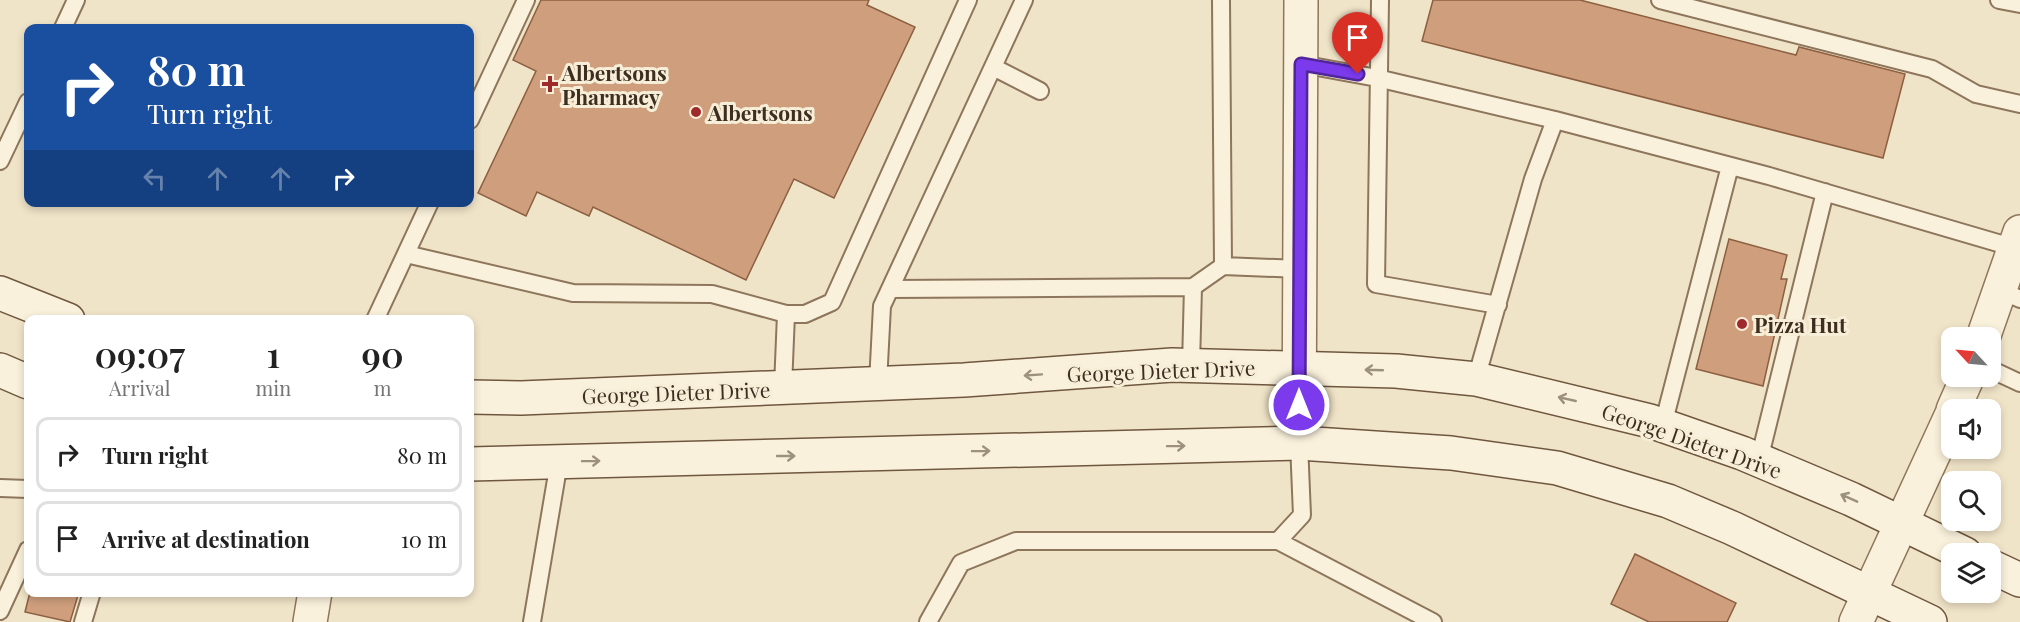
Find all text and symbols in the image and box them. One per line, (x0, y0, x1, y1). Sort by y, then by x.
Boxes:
pin (1332, 12, 1383, 74)
icon: arrive (1341, 21, 1374, 54)
text: 80 m (147, 41, 245, 97)
icon: right (48, 48, 126, 126)
place label: Albertsons Pharmacy (561, 58, 667, 110)
marker: Albertsons Pharmacy (543, 77, 557, 91)
text: Turn right (147, 95, 272, 131)
place label: Albertsons (707, 98, 813, 126)
marker: Albertsons (689, 105, 703, 119)
icon: left (138, 162, 171, 195)
icon: ahead (201, 162, 234, 195)
icon: ahead (264, 162, 297, 195)
icon: right (327, 162, 360, 195)
place label: Pizza Hut (1754, 310, 1847, 338)
marker: Pizza Hut (1735, 317, 1749, 331)
north arrow (1941, 327, 2001, 387)
map controls (1941, 327, 2001, 603)
text: 09:07 (94, 329, 185, 377)
text: 1 (266, 329, 280, 377)
text: 90 (362, 329, 404, 377)
street label: George Dieter Drive (1066, 353, 1256, 387)
one-way arrow (1365, 365, 1385, 376)
one-way arrow (1023, 370, 1043, 381)
position arrow (1267, 373, 1331, 437)
text: Arrival (109, 374, 171, 401)
text: min (256, 374, 291, 401)
text: m (374, 374, 391, 401)
street label: George Dieter Drive (581, 375, 771, 409)
one-way arrow (1557, 393, 1576, 405)
street label: George Dieter Drive (1598, 396, 1786, 484)
button: sound (1941, 399, 2001, 459)
icon: right (51, 438, 84, 471)
text: Turn right (102, 440, 208, 470)
text: 80 m (397, 440, 447, 470)
one-way arrow (1165, 441, 1185, 452)
one-way arrow (970, 446, 990, 457)
one-way arrow (775, 450, 795, 462)
one-way arrow (580, 455, 600, 467)
button: search (1941, 471, 2001, 531)
one-way arrow (1841, 492, 1859, 504)
icon: arrive (51, 522, 84, 555)
text: Arrive at destination (102, 524, 310, 554)
text: 10 m (401, 524, 447, 554)
button: layers (1941, 543, 2001, 603)

